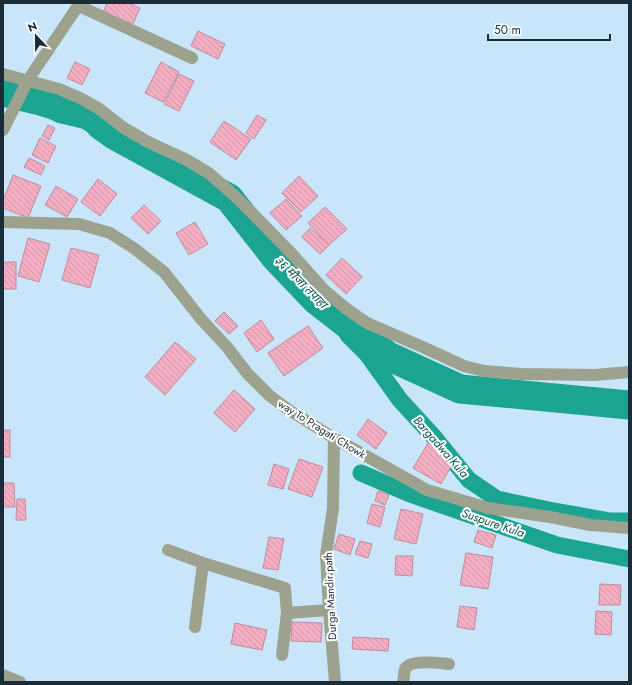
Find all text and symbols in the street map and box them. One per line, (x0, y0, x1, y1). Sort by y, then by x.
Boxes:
north arrow (16, 16, 56, 56)
scale bar (488, 16, 610, 42)
text: N (25, 18, 39, 36)
text: 50 m (494, 21, 521, 39)
water label: ३६ मौजा तपाहा (271, 252, 334, 315)
street label: way To Pragati Chowk (275, 395, 369, 463)
water label: Bargadwa Kula (409, 412, 473, 482)
water label: Suspure Kula (459, 504, 527, 542)
street label: Durga Mandir path (320, 552, 340, 640)

